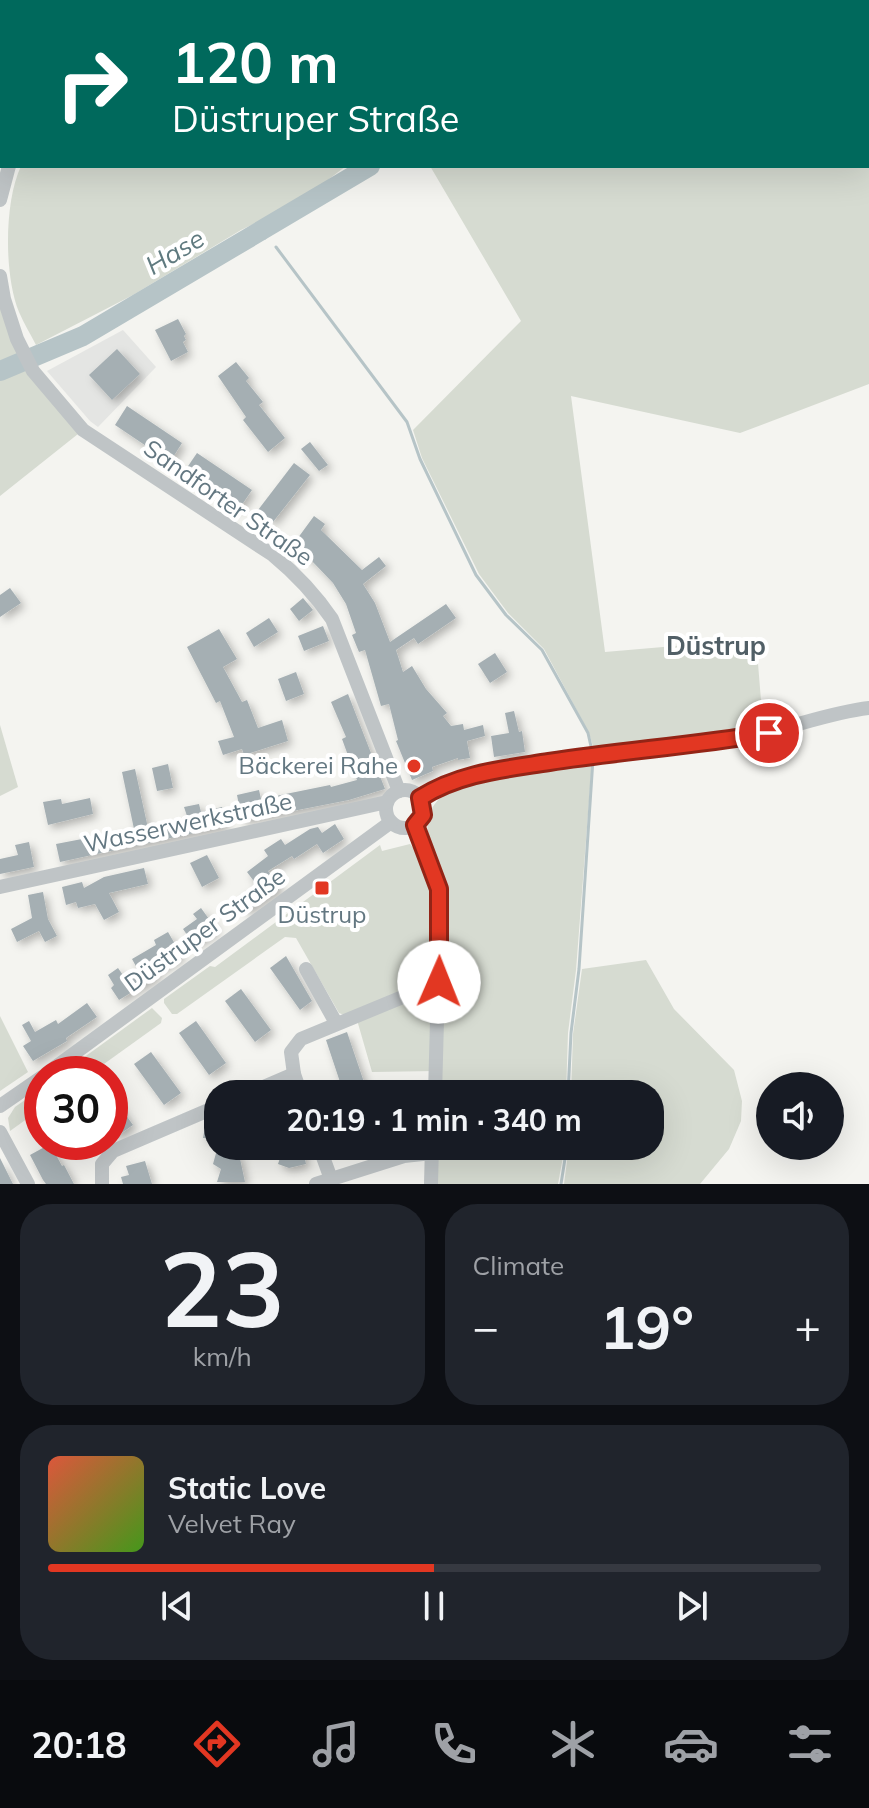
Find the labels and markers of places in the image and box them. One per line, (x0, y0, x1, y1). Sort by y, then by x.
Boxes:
pin (735, 699, 803, 767)
place label: Bäckerei Rahe (239, 750, 398, 780)
marker: Bäckerei Rahe (405, 757, 423, 775)
marker: Düstrup (313, 879, 331, 897)
place label: Düstrup (278, 899, 366, 929)

